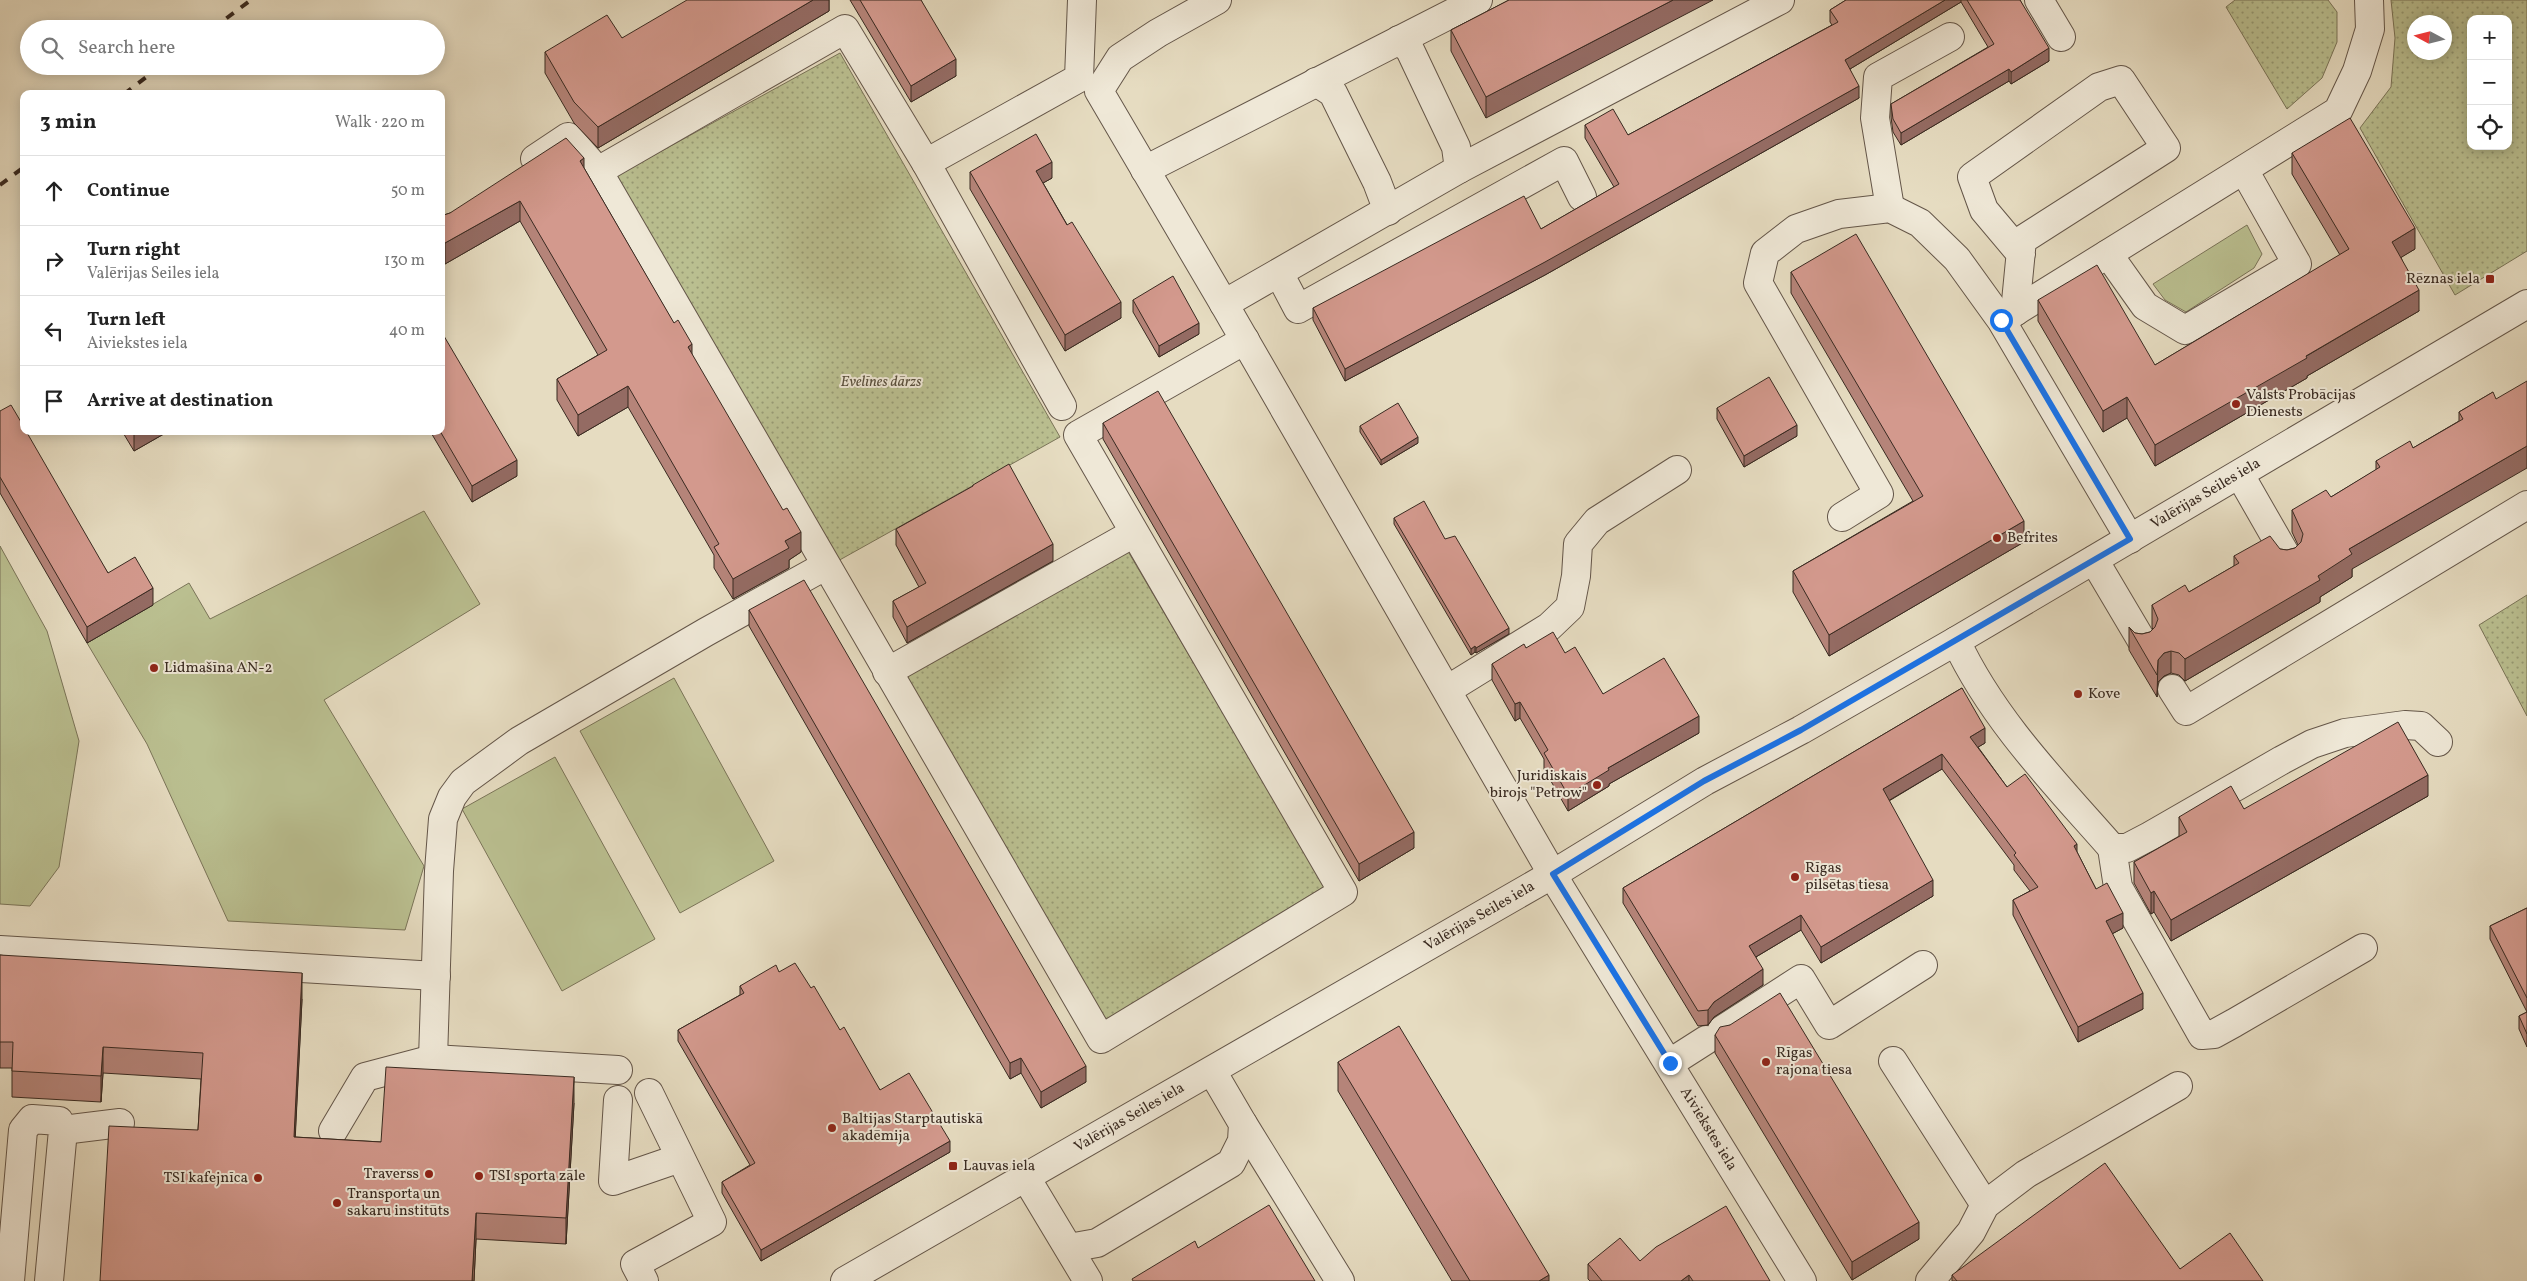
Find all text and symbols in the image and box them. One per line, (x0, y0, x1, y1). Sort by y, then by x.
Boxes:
north arrow (2407, 15, 2452, 60)
map controls (2467, 15, 2512, 150)
button: + (2467, 15, 2512, 60)
search box (20, 20, 445, 75)
icon: search (38, 34, 66, 62)
text: Search here (78, 35, 175, 61)
button: − (2467, 60, 2512, 105)
button: locate (2467, 105, 2512, 150)
text: 3 min (40, 108, 96, 137)
text: Walk · 220 m (335, 112, 425, 134)
icon: ahead (40, 177, 68, 205)
text: Continue (87, 178, 170, 204)
text: 50 m (391, 180, 425, 202)
text: Turn right (87, 237, 180, 263)
icon: right (40, 247, 68, 275)
text: 130 m (384, 250, 425, 272)
text: Valērijas Seiles iela (87, 263, 220, 285)
place label: Rēznas iela (2406, 269, 2480, 290)
marker: Rēznas iela (2484, 273, 2496, 285)
text: Turn left (87, 307, 166, 333)
route start (1990, 309, 2013, 332)
icon: left (40, 317, 68, 345)
text: 40 m (389, 320, 425, 342)
text: Aiviekstes iela (87, 333, 188, 355)
park label: Evelīnes dārzs (840, 372, 922, 393)
place label: Valsts Probācijas Dienests (2246, 385, 2356, 423)
icon: arrive (40, 387, 68, 415)
text: Arrive at destination (87, 388, 273, 414)
marker: Valsts Probācijas Dienests (2230, 398, 2242, 410)
street label: Valērijas Seiles iela (2147, 453, 2264, 534)
place label: Befrites (2007, 528, 2058, 549)
marker: Befrites (1991, 532, 2003, 544)
place label: Lidmašīna AN-2 (164, 658, 273, 679)
marker: Lidmašīna AN-2 (148, 662, 160, 674)
place label: Kove (2088, 684, 2120, 705)
marker: Kove (2072, 688, 2084, 700)
place label: Juridiskais birojs "Petrow" (1490, 766, 1587, 804)
marker: Juridiskais birojs "Petrow" (1591, 779, 1603, 791)
place label: Rīgas pilsētas tiesa (1805, 858, 1889, 896)
marker: Rīgas pilsētas tiesa (1789, 871, 1801, 883)
street label: Valērijas Seiles iela (1420, 876, 1539, 956)
place label: Rīgas rajona tiesa (1776, 1043, 1852, 1081)
route end (1659, 1052, 1682, 1075)
marker: Rīgas rajona tiesa (1760, 1056, 1772, 1068)
street label: Valērijas Seiles iela (1070, 1077, 1189, 1158)
street label: Aiviekstes iela (1675, 1083, 1742, 1175)
place label: Baltijas Starptautiskā akadēmija (842, 1109, 983, 1147)
marker: Baltijas Starptautiskā akadēmija (826, 1122, 838, 1134)
place label: Lauvas iela (963, 1156, 1035, 1177)
marker: Lauvas iela (947, 1160, 959, 1172)
place label: Traverss (364, 1164, 419, 1185)
place label: TSI sporta zāle (489, 1166, 585, 1187)
place label: TSI kafejnīca (163, 1168, 248, 1189)
marker: Traverss (423, 1168, 435, 1180)
marker: TSI sporta zāle (473, 1170, 485, 1182)
marker: TSI kafejnīca (252, 1172, 264, 1184)
place label: Transporta un sakaru institūts (347, 1184, 449, 1222)
marker: Transporta un sakaru institūts (331, 1197, 343, 1209)

